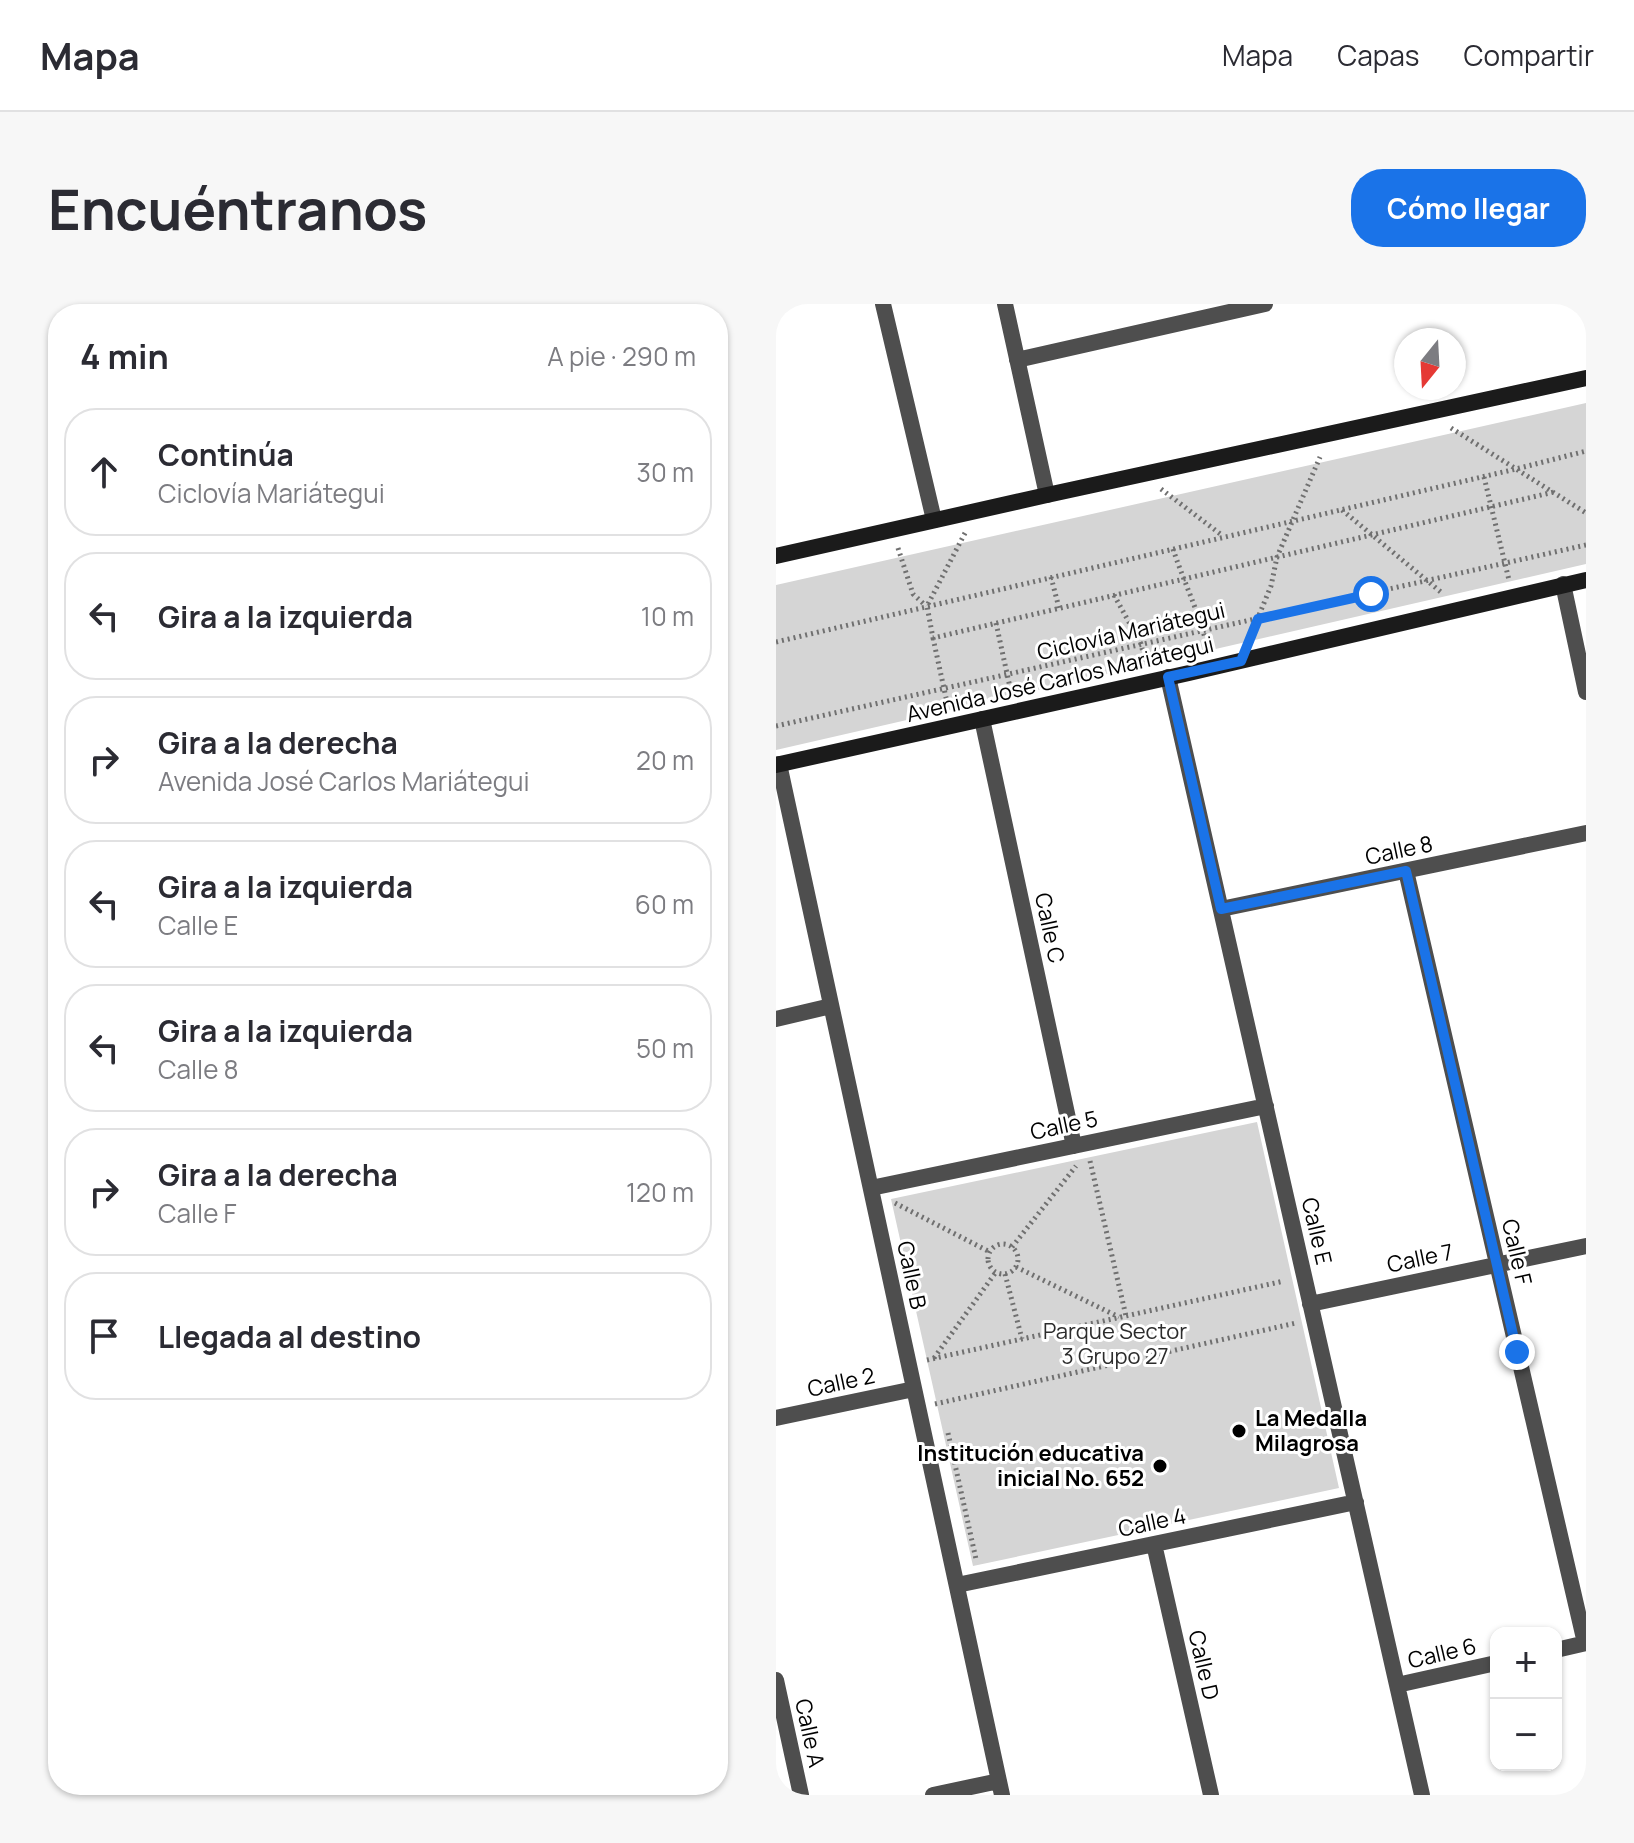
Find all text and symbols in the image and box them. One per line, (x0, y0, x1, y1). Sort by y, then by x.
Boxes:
text: Mapa (40, 29, 140, 81)
text: Mapa (1222, 36, 1293, 74)
text: Capas (1337, 36, 1420, 74)
text: Compartir (1464, 36, 1594, 74)
button: Cómo llegar (1351, 169, 1586, 247)
text: Encuéntranos (48, 170, 427, 247)
north arrow (1394, 328, 1466, 400)
text: 4 min (80, 333, 169, 379)
text: A pie · 290 m (547, 338, 696, 374)
text: Continúa (158, 434, 294, 475)
icon: ahead (82, 450, 126, 494)
text: 30 m (637, 454, 694, 490)
text: Ciclovía Mariátegui (158, 475, 385, 511)
route start (1353, 576, 1389, 612)
icon: left (82, 594, 126, 638)
street label: Ciclovía Mariátegui (1034, 595, 1228, 667)
text: Gira a la izquierda (158, 596, 413, 637)
text: 10 m (641, 598, 694, 634)
street label: Avenida José Carlos Mariátegui (903, 629, 1217, 729)
text: Gira a la derecha (158, 722, 398, 763)
icon: right (82, 738, 126, 782)
text: 20 m (636, 742, 694, 778)
text: Avenida José Carlos Mariátegui (158, 763, 530, 799)
street label: Calle 8 (1362, 828, 1436, 872)
text: Gira a la izquierda (158, 866, 413, 907)
icon: left (82, 882, 126, 926)
text: 60 m (635, 886, 694, 922)
street label: Calle C (1028, 890, 1072, 966)
text: Calle E (158, 907, 238, 943)
text: Gira a la izquierda (158, 1010, 413, 1051)
icon: left (82, 1026, 126, 1070)
text: 50 m (636, 1030, 694, 1066)
text: Calle 8 (158, 1051, 239, 1087)
street label: Calle 5 (1028, 1103, 1100, 1147)
text: Gira a la derecha (158, 1154, 398, 1195)
icon: right (82, 1170, 126, 1214)
text: 120 m (626, 1174, 694, 1210)
street label: Calle E (1295, 1194, 1339, 1268)
text: Calle F (158, 1195, 237, 1231)
street label: Calle F (1495, 1216, 1539, 1288)
street label: Calle 7 (1384, 1236, 1456, 1280)
street label: Calle B (890, 1238, 934, 1312)
icon: arrive (82, 1314, 126, 1358)
text: Llegada al destino (158, 1316, 421, 1357)
park label: Parque Sector 3 Grupo 27 (1043, 1316, 1187, 1371)
route end (1499, 1334, 1535, 1370)
street label: Calle 2 (805, 1360, 877, 1404)
place label: La Medalla Milagrosa (1255, 1403, 1367, 1458)
marker: La Medalla Milagrosa (1230, 1422, 1248, 1440)
place label: Institución educativa inicial No. 652 (917, 1438, 1144, 1493)
marker: Institución educativa inicial No. 652 (1151, 1457, 1169, 1475)
street label: Calle 4 (1115, 1500, 1189, 1544)
street label: Calle D (1181, 1627, 1227, 1703)
map controls (1490, 1627, 1562, 1771)
button: + (1490, 1627, 1562, 1699)
street label: Calle 6 (1405, 1631, 1479, 1675)
street label: Calle A (788, 1696, 832, 1770)
button: − (1490, 1699, 1562, 1771)

